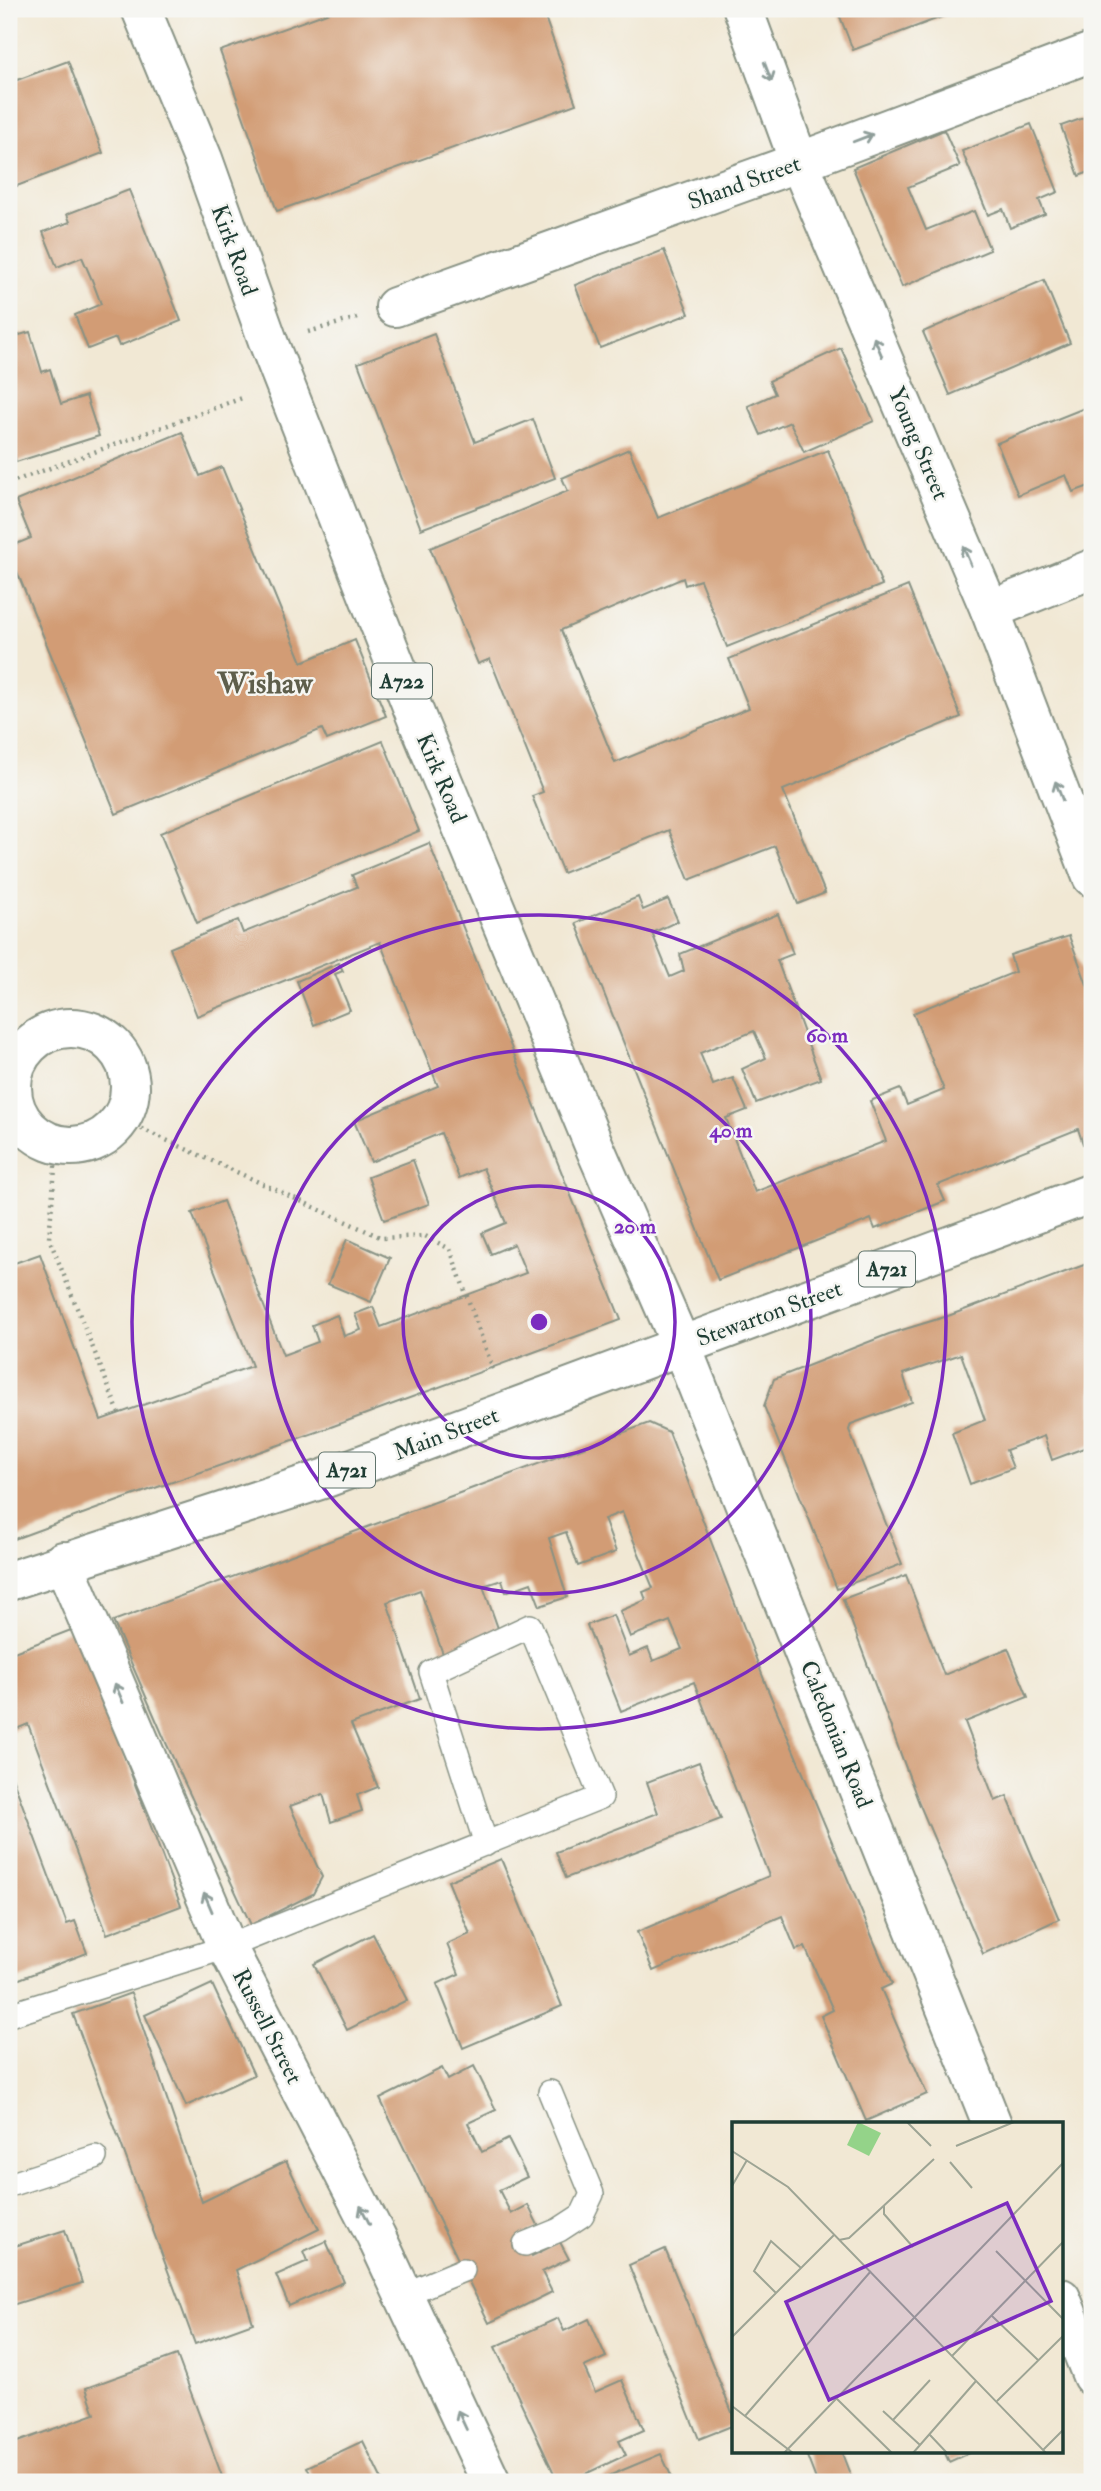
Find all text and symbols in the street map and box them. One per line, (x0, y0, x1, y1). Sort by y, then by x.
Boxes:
one-way arrow (762, 61, 775, 83)
one-way arrow (852, 131, 874, 143)
street label: Shand Street (684, 149, 804, 216)
street label: Kirk Road (205, 201, 264, 300)
one-way arrow (871, 337, 884, 358)
street label: Young Street (882, 382, 955, 504)
one-way arrow (960, 546, 973, 568)
road number: A722 (372, 664, 432, 698)
district label: Wishaw (217, 665, 314, 702)
street label: Kirk Road (410, 729, 473, 827)
one-way arrow (1052, 780, 1064, 802)
text: 60 m (806, 1022, 849, 1049)
text: 40 m (709, 1117, 753, 1144)
text: 20 m (614, 1213, 657, 1240)
road number: A721 (859, 1252, 915, 1286)
street label: Stewarton Street (693, 1274, 846, 1353)
centre of rings (527, 1310, 551, 1334)
street label: Main Street (390, 1400, 503, 1467)
road number: A721 (319, 1452, 375, 1488)
street label: Caledonian Road (794, 1656, 879, 1812)
one-way arrow (112, 1682, 125, 1704)
one-way arrow (201, 1892, 214, 1913)
street label: Russell Street (226, 1964, 309, 2089)
inset map (732, 2122, 1062, 2452)
one-way arrow (358, 2205, 372, 2225)
one-way arrow (455, 2410, 468, 2431)

